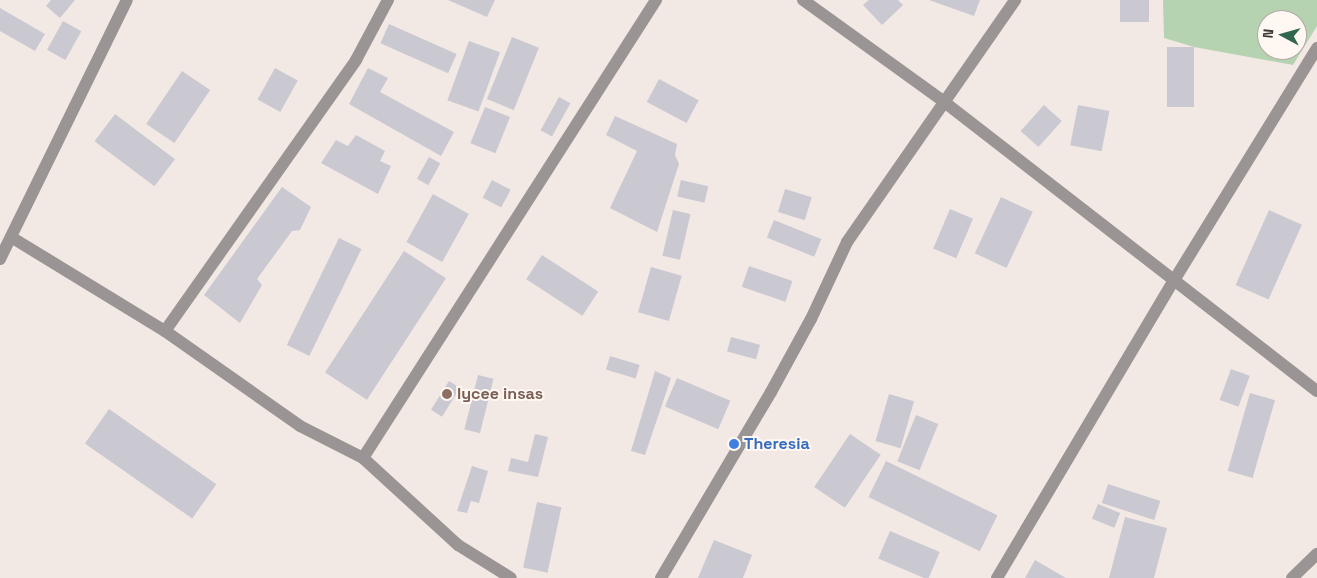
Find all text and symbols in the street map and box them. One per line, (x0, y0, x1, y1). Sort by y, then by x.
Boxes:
north arrow (1257, 10, 1307, 60)
text: N (1259, 28, 1278, 39)
place label: lycee insas (457, 384, 543, 404)
marker: lycee insas (441, 388, 453, 400)
place label: Theresia (744, 434, 810, 454)
marker: Theresia (728, 438, 740, 450)

